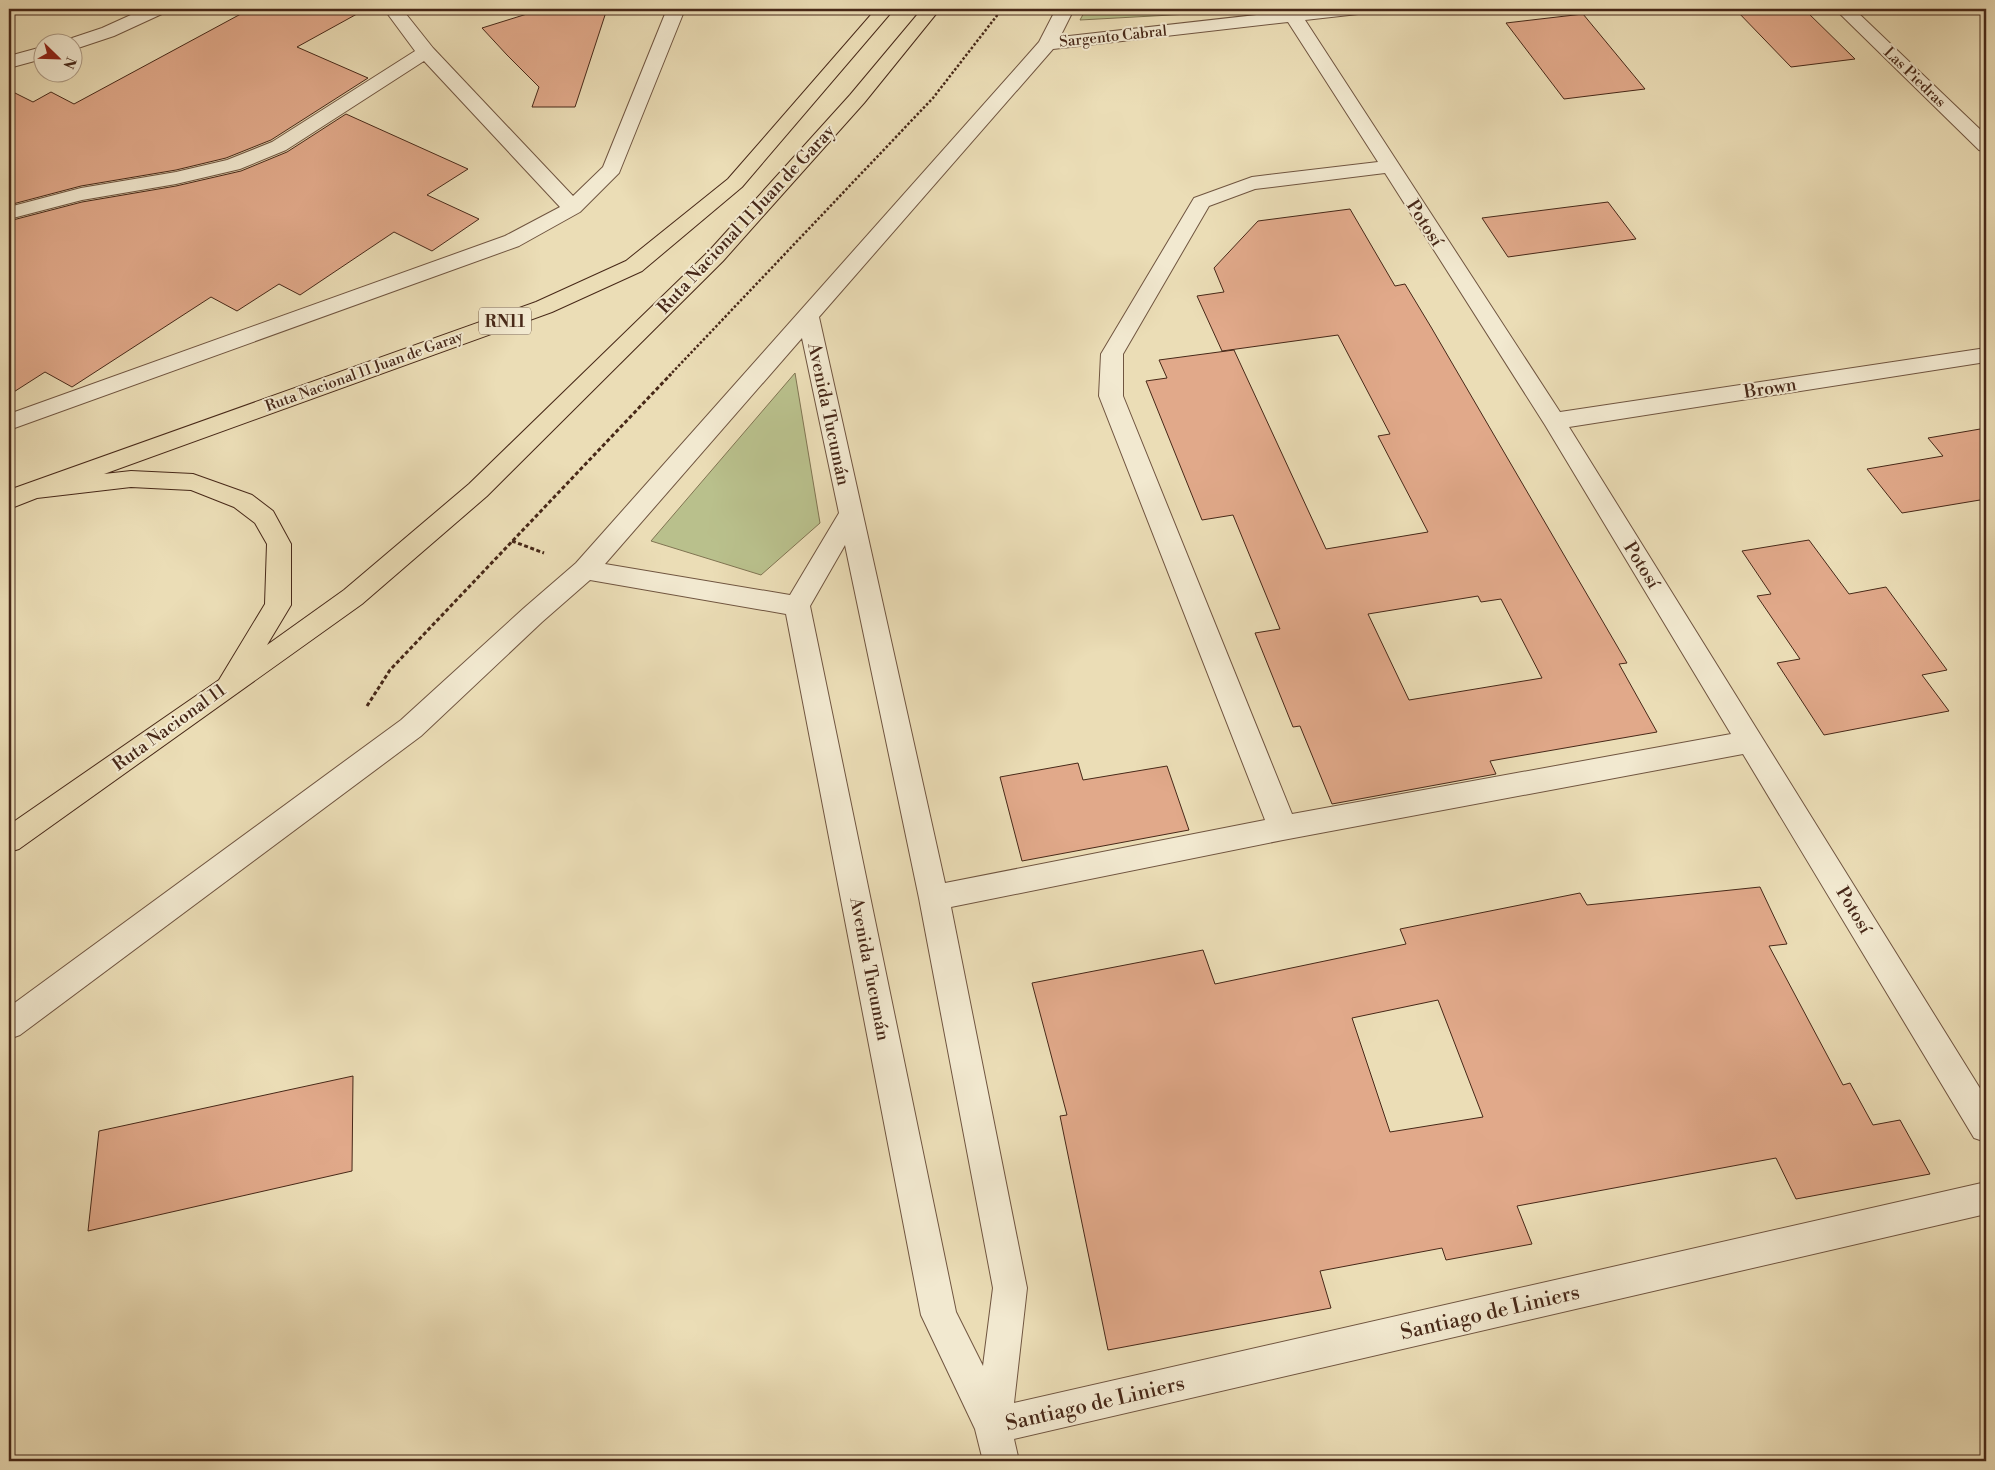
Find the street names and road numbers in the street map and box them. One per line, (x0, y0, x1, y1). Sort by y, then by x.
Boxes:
street label: Sargento Cabral (1058, 21, 1168, 52)
street label: Las Piedras (1880, 43, 1950, 112)
street label: Ruta Nacional 11 Juan de Garay (653, 120, 840, 319)
street label: Potosí (1401, 196, 1449, 252)
road number: RN11 (479, 308, 531, 334)
street label: Ruta Nacional 11 Juan de Garay (263, 327, 466, 416)
street label: Avenida Tucumán (802, 340, 855, 488)
street label: Brown (1741, 373, 1798, 404)
street label: Potosí (1618, 537, 1665, 594)
street label: Ruta Nacional 11 (108, 678, 231, 776)
street label: Potosí (1831, 882, 1877, 939)
street label: Avenida Tucumán (844, 895, 895, 1043)
street label: Santiago de Liniers (1398, 1280, 1582, 1346)
street label: Santiago de Liniers (1003, 1371, 1187, 1437)

